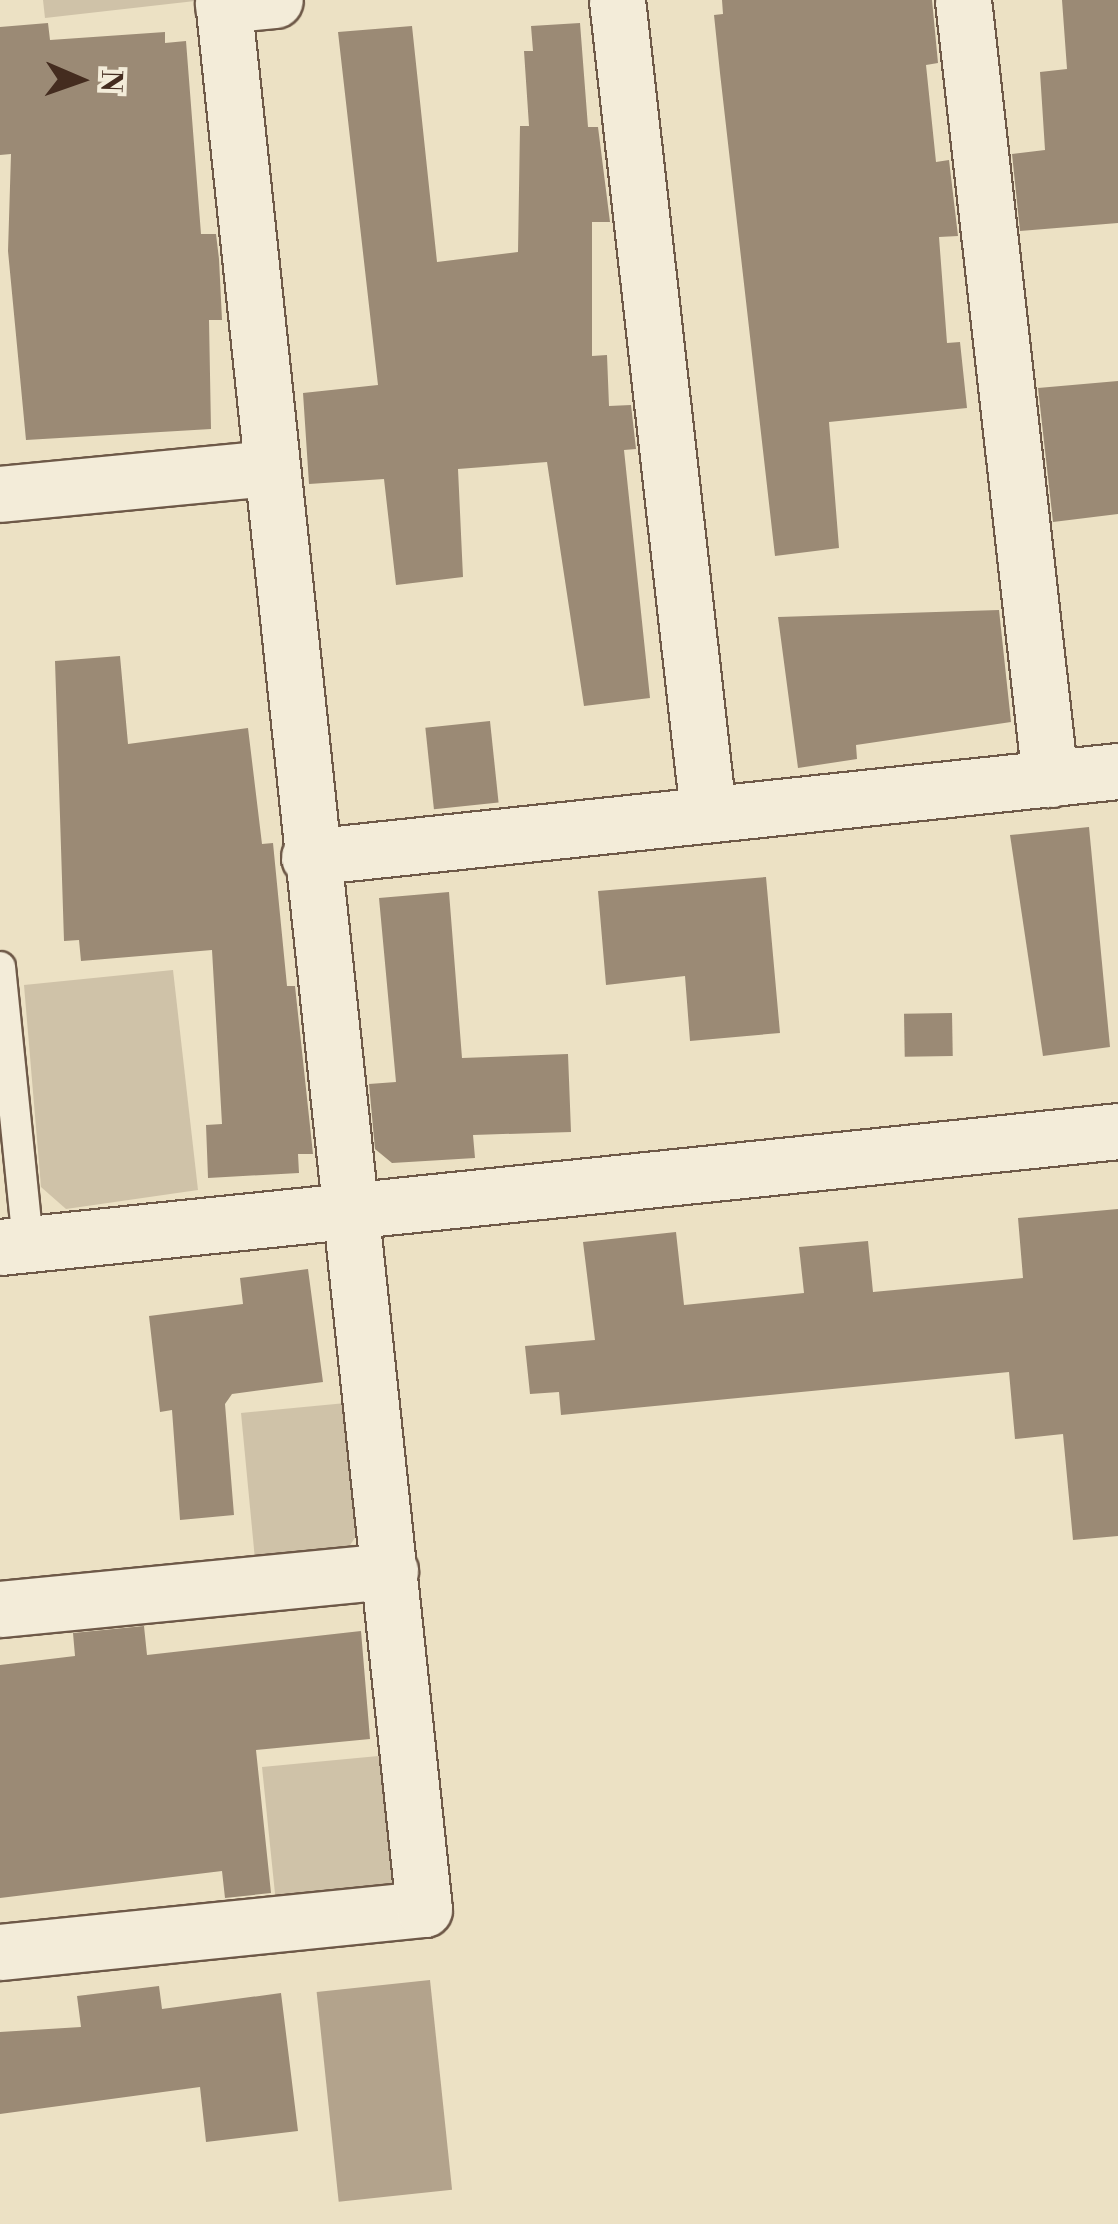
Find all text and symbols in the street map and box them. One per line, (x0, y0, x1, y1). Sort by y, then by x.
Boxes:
north arrow (30, 30, 130, 130)
text: N (93, 69, 128, 93)

